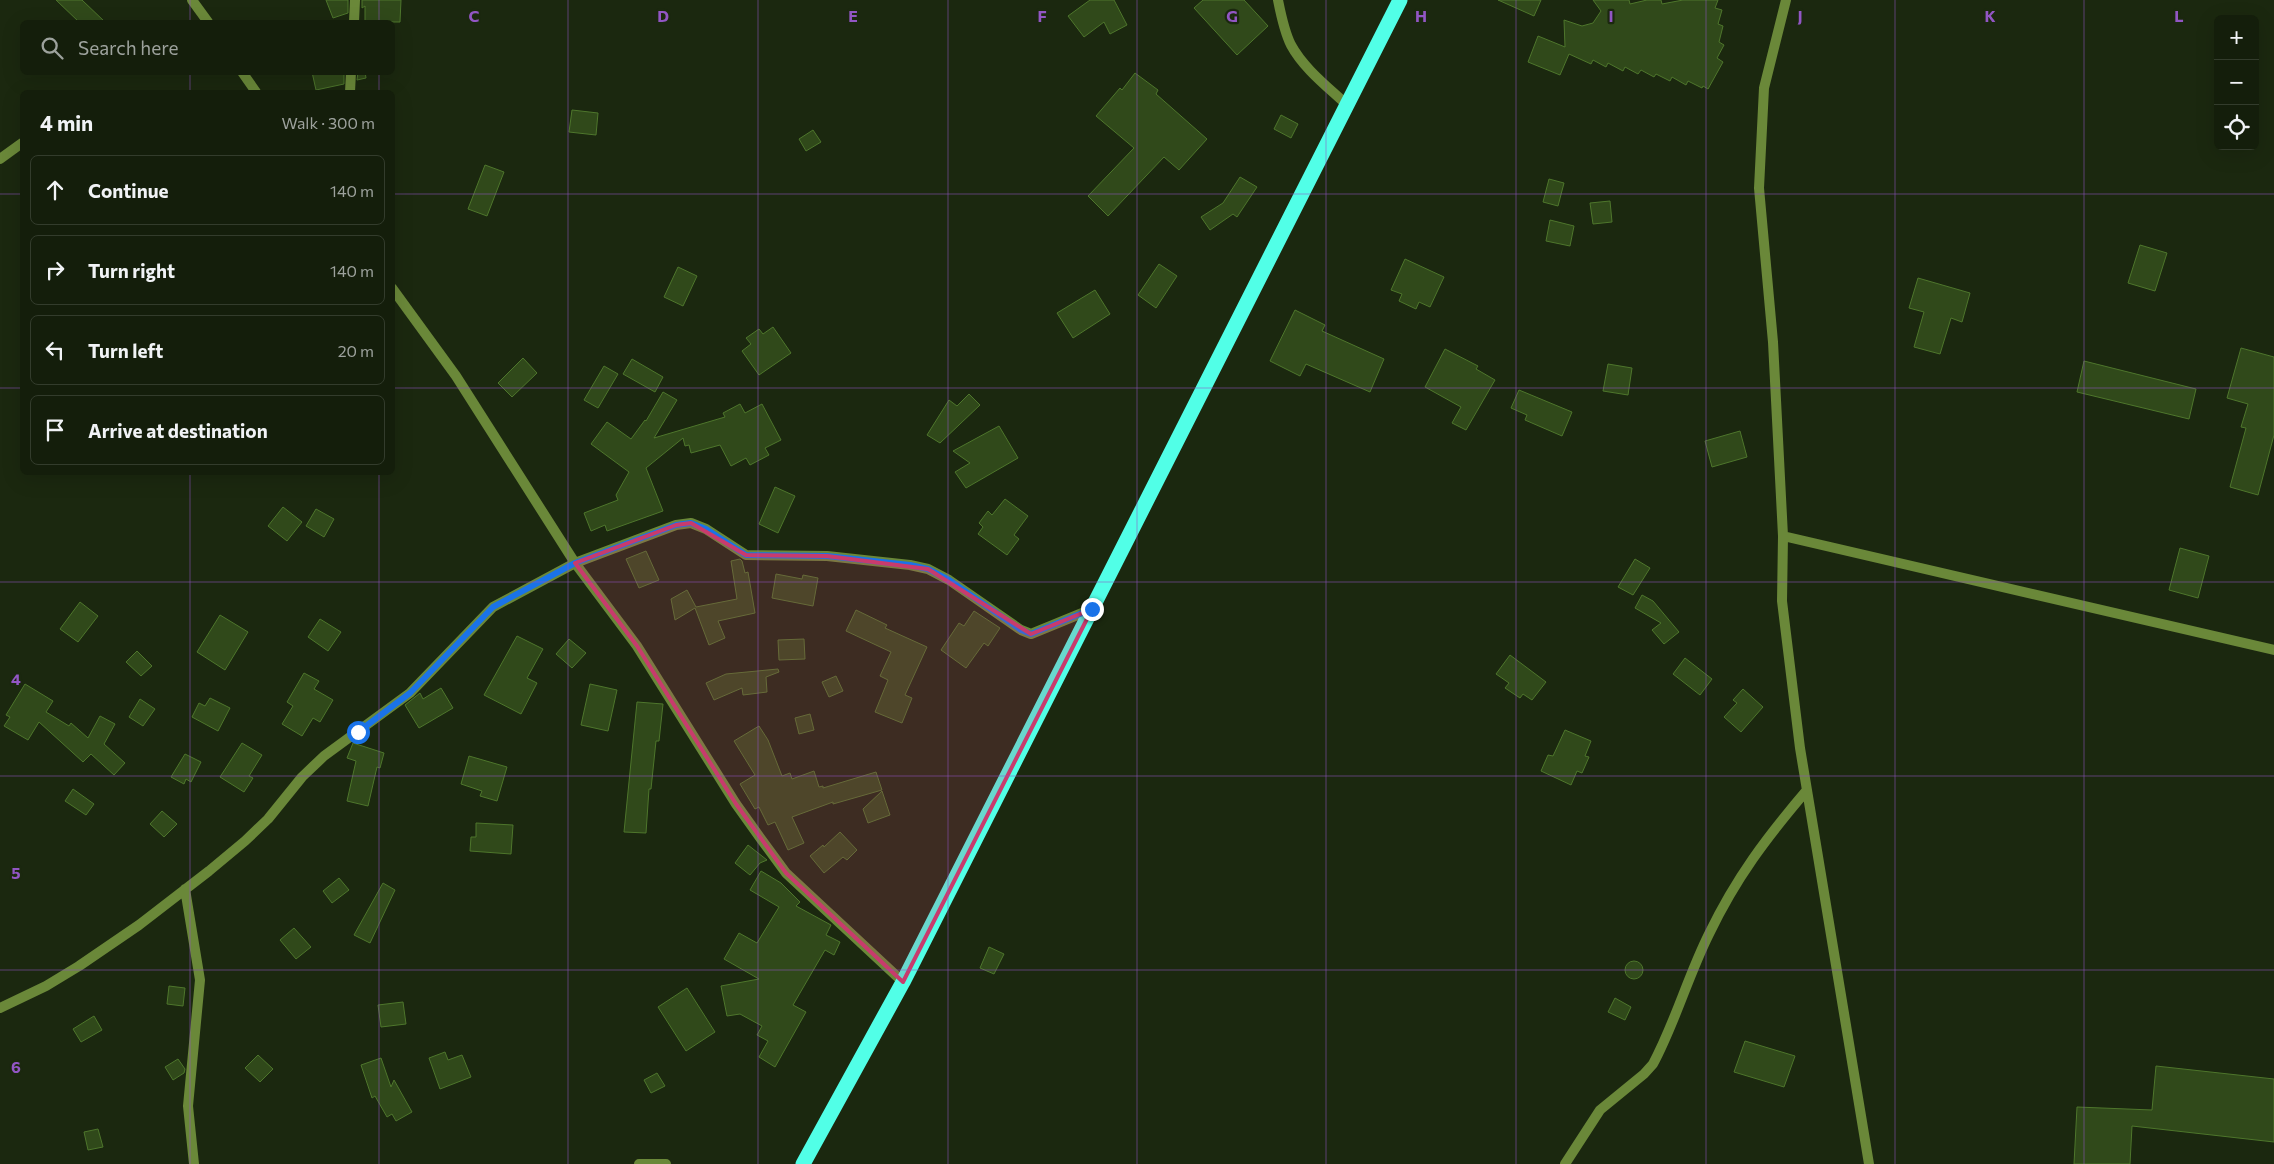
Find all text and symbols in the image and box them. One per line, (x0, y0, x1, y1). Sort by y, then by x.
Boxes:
text: C (469, 6, 480, 25)
text: D (657, 6, 669, 25)
text: E (848, 6, 858, 25)
text: F (1037, 6, 1047, 25)
text: G (1226, 6, 1238, 25)
text: H (1415, 6, 1427, 25)
text: I (1608, 6, 1614, 25)
text: J (1797, 6, 1803, 25)
text: K (1984, 6, 1996, 25)
text: L (2174, 6, 2184, 25)
map controls (2214, 15, 2259, 150)
button: + (2214, 15, 2259, 60)
search box (20, 20, 395, 75)
icon: search (38, 34, 66, 62)
text: Search here (78, 36, 178, 59)
button: − (2214, 60, 2259, 105)
button: locate (2214, 105, 2259, 150)
text: 4 min (40, 110, 93, 135)
text: Walk · 300 m (281, 113, 375, 132)
icon: ahead (41, 176, 69, 204)
text: Continue (88, 179, 168, 202)
text: 140 m (330, 181, 374, 200)
icon: right (41, 256, 69, 284)
text: Turn right (88, 259, 175, 282)
text: 140 m (330, 261, 374, 280)
icon: left (41, 336, 69, 364)
text: Turn left (88, 339, 163, 362)
text: 20 m (338, 341, 374, 360)
icon: arrive (41, 416, 69, 444)
text: Arrive at destination (88, 419, 268, 442)
route end (1081, 598, 1104, 621)
text: 4 (11, 669, 21, 688)
route start (347, 721, 370, 744)
text: 5 (11, 863, 21, 882)
text: 6 (11, 1057, 21, 1076)

